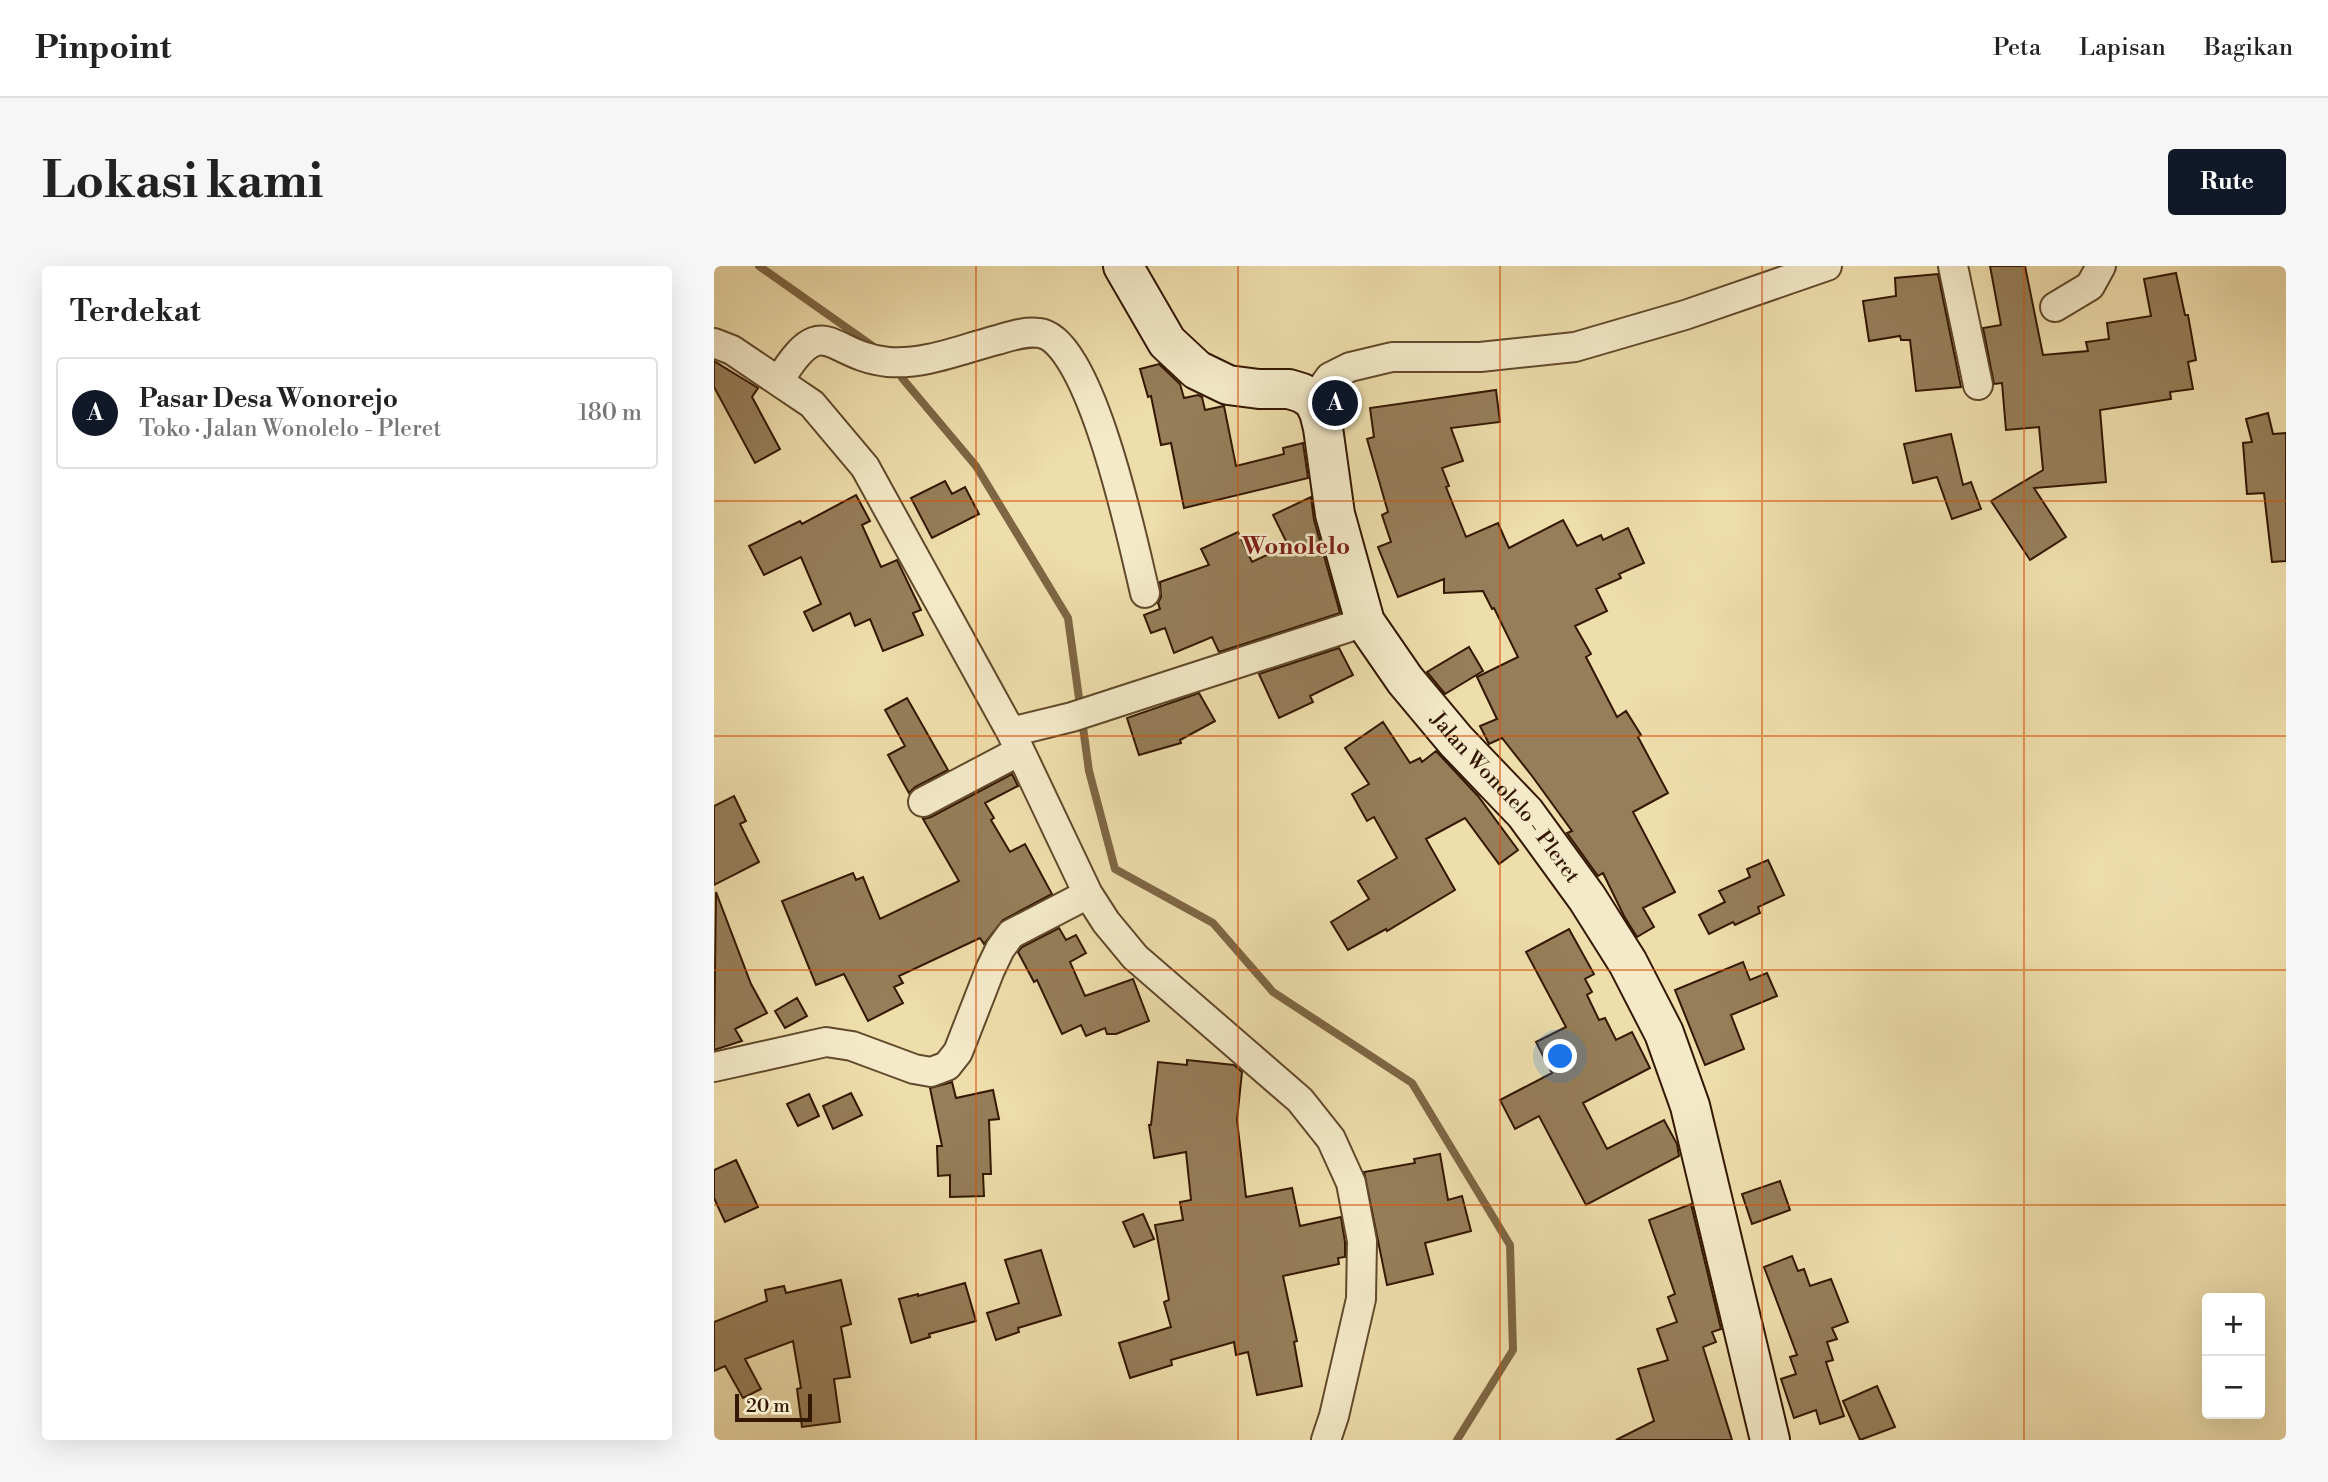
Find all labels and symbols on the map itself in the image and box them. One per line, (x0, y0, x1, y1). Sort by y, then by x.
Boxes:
pin: A (1312, 377, 1358, 429)
district label: Wonolelo (1241, 532, 1350, 562)
street label: Jalan Wonolelo - Pleret (1424, 706, 1585, 889)
your location (1543, 1039, 1577, 1073)
scale bar (735, 1391, 812, 1423)

